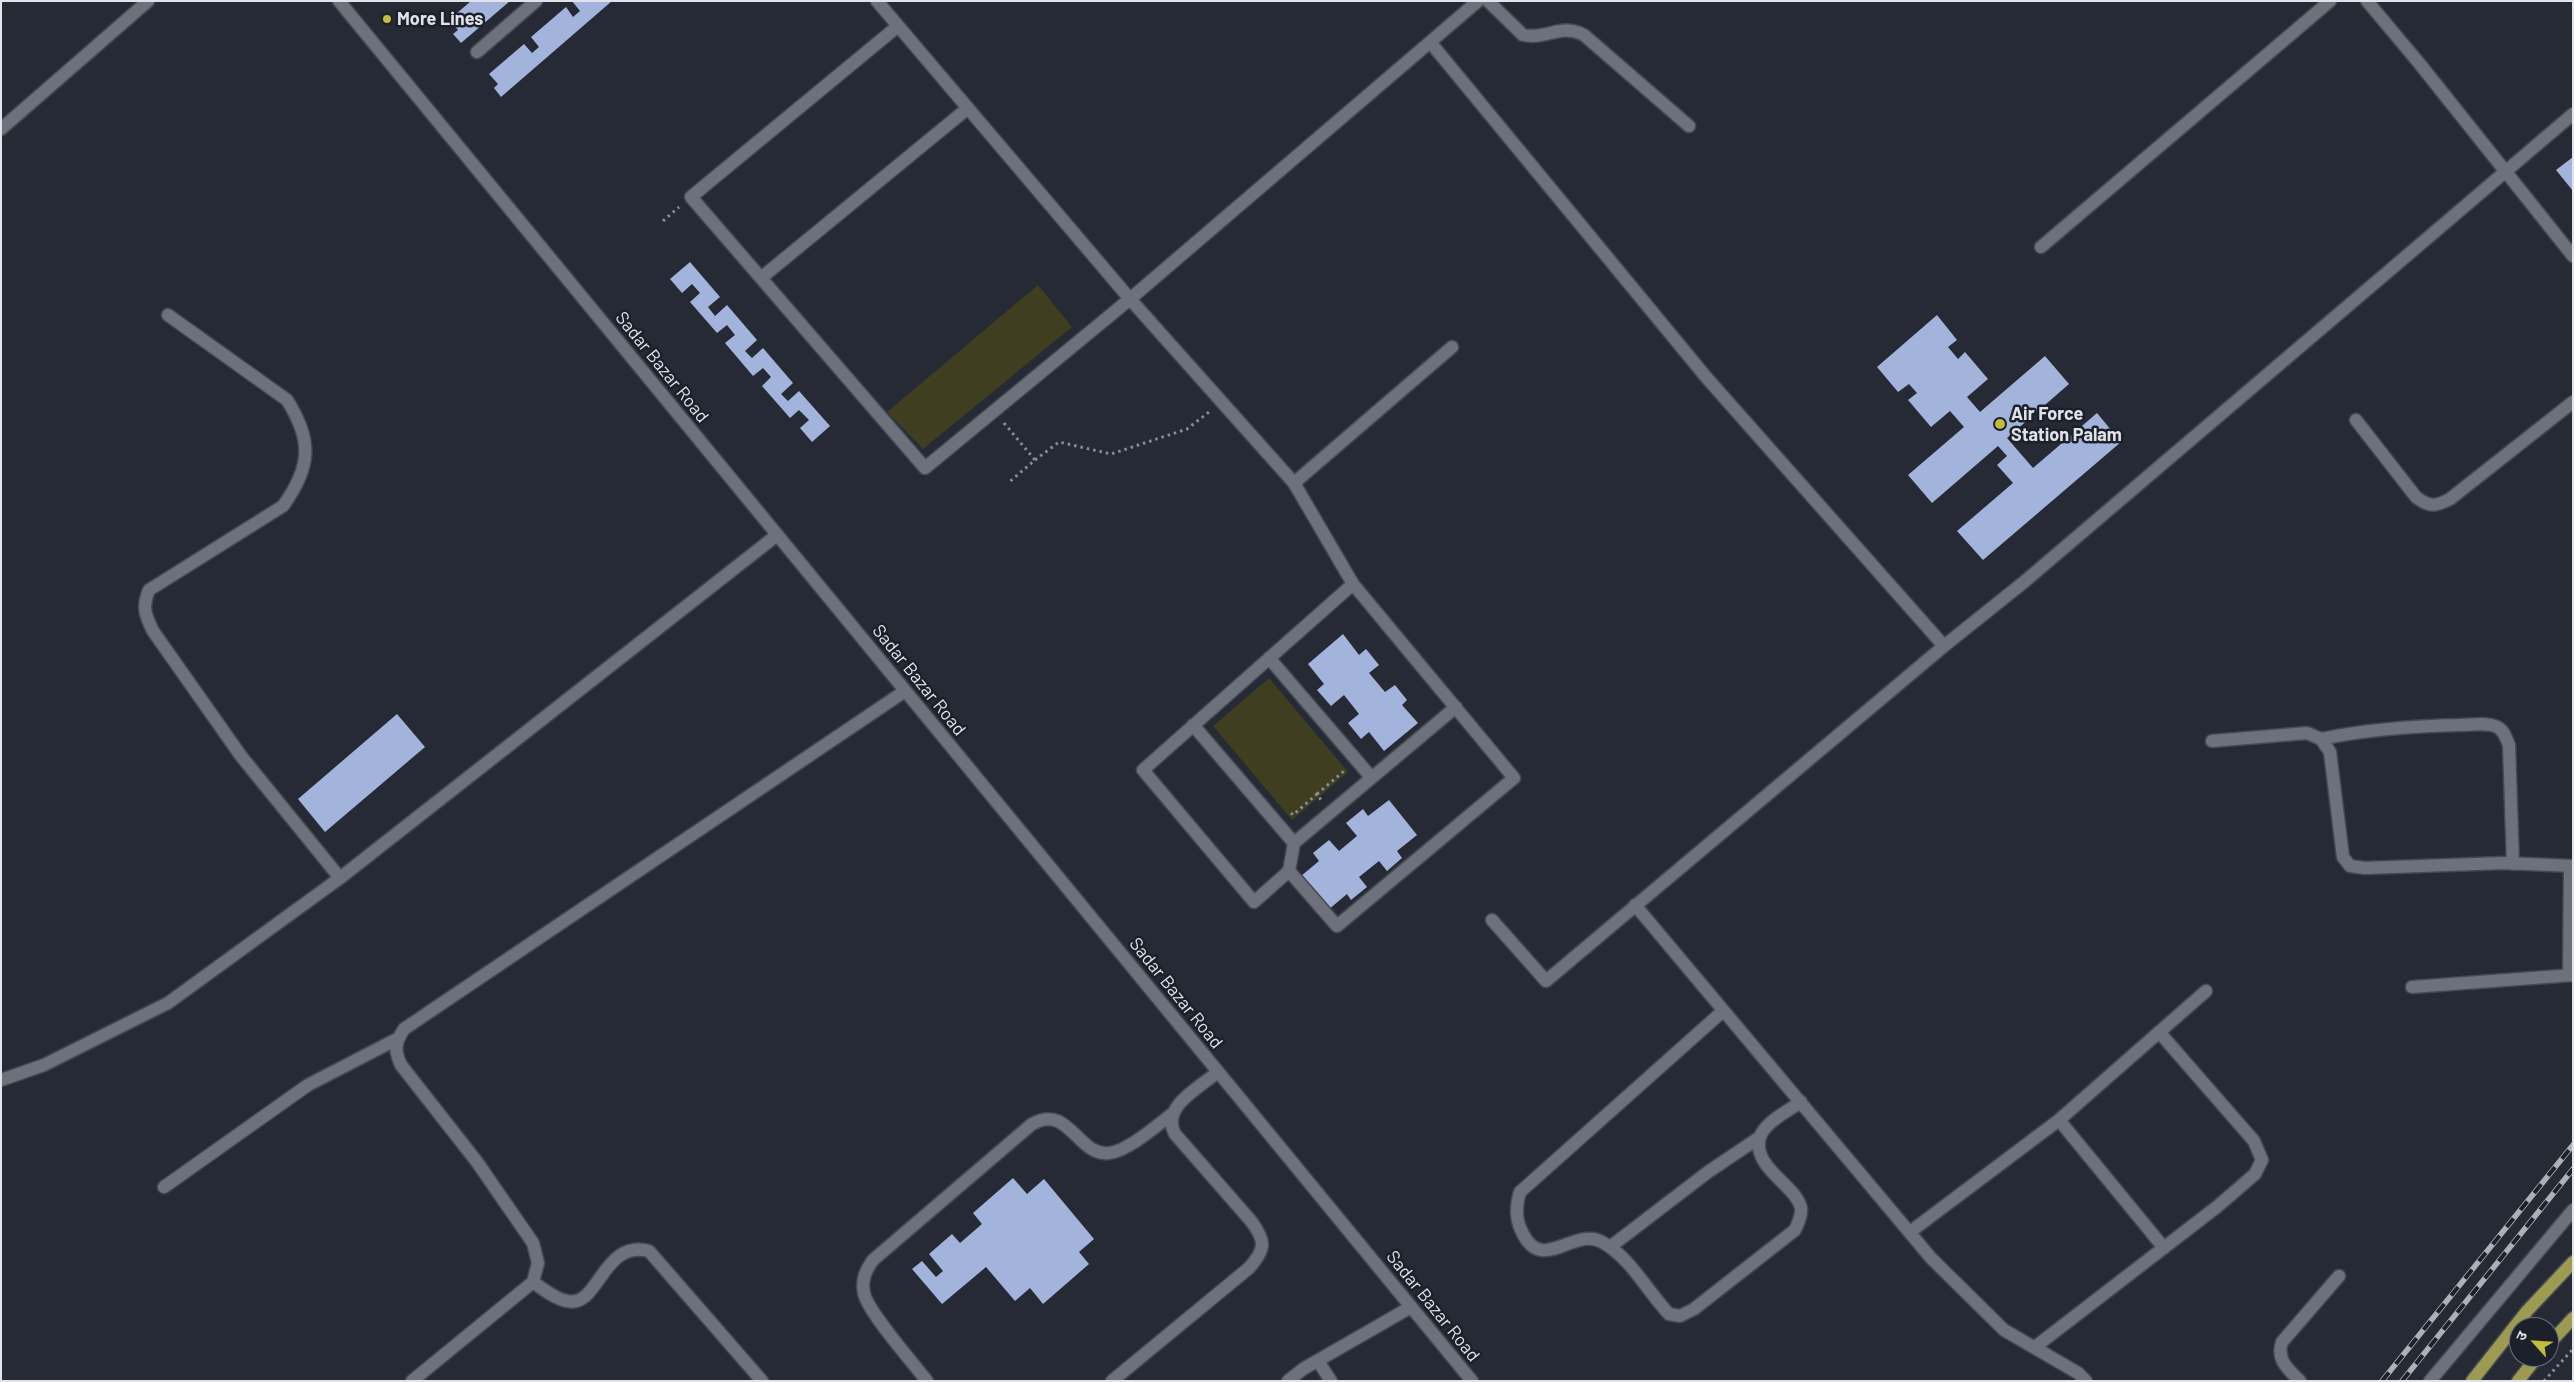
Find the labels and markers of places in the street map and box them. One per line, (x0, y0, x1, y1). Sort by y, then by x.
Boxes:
place label: More Lines (397, 8, 483, 30)
marker: More Lines (381, 13, 393, 25)
place label: Air Force Station Palam (2011, 403, 2122, 446)
marker: Air Force Station Palam (1993, 417, 2007, 431)

